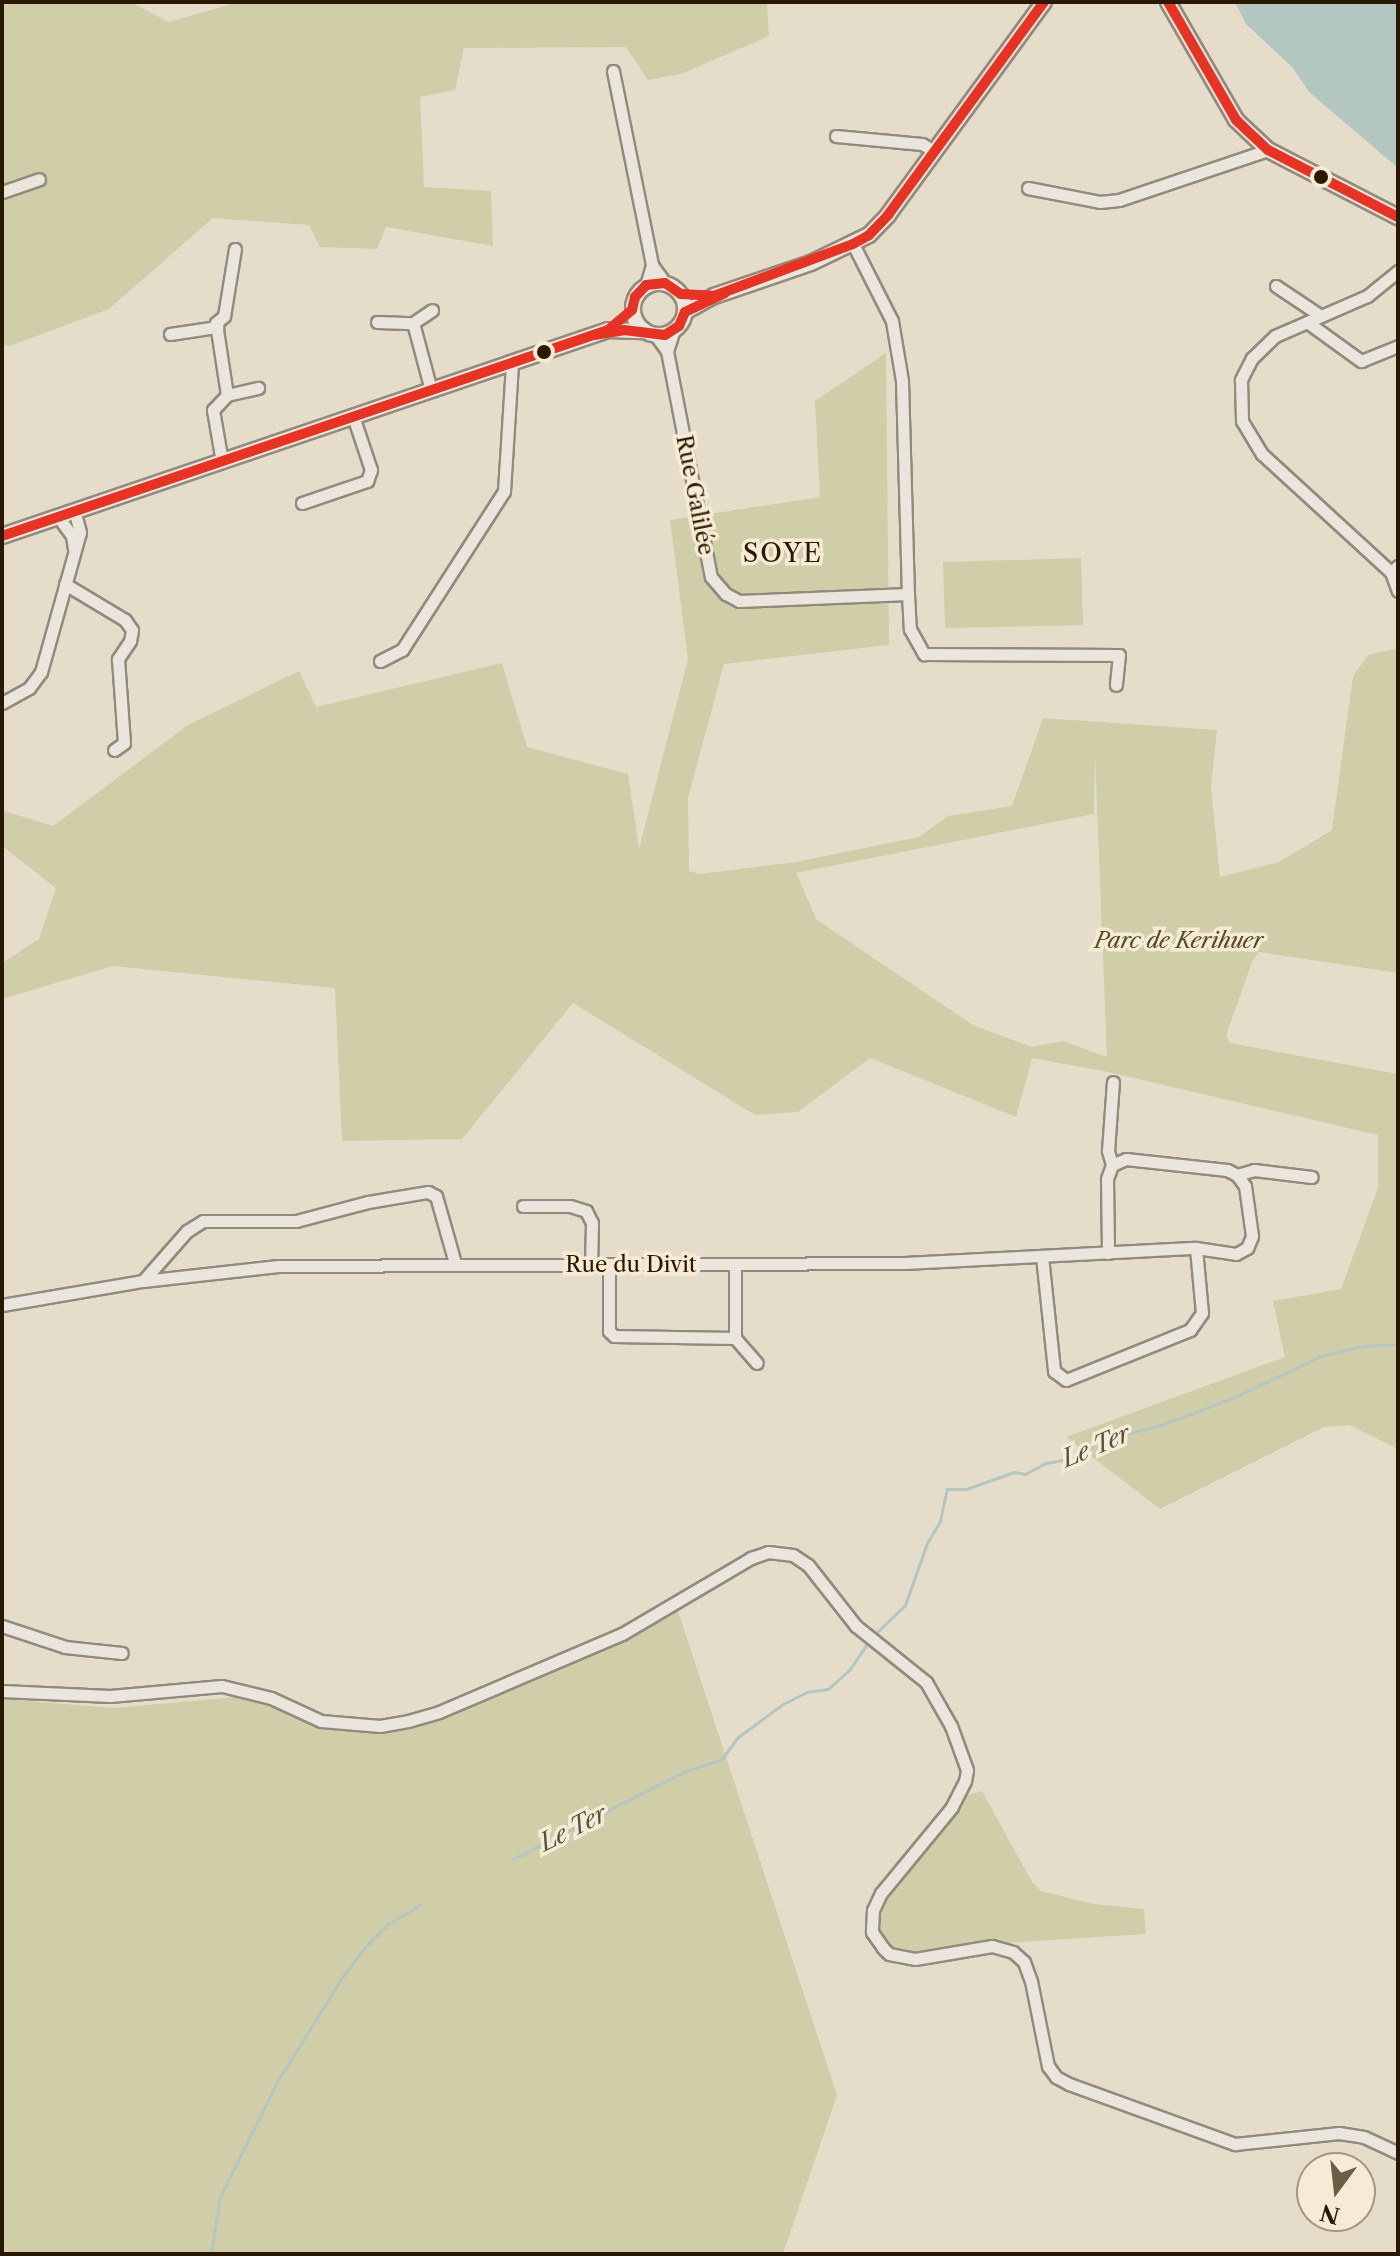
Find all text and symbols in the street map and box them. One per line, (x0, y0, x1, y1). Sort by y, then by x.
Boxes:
unlabelled marker (1313, 169, 1329, 185)
unlabelled marker (536, 344, 552, 360)
street label: Rue Galilée (670, 433, 720, 557)
district label: SOYE (743, 538, 823, 570)
park label: Parc de Kerihuer (1094, 928, 1264, 954)
street label: Rue du Divit (565, 1252, 697, 1278)
water label: Le Ter (1057, 1419, 1135, 1473)
water label: Le Ter (535, 1799, 611, 1857)
north arrow (1296, 2152, 1376, 2232)
text: N (1317, 2198, 1343, 2229)

